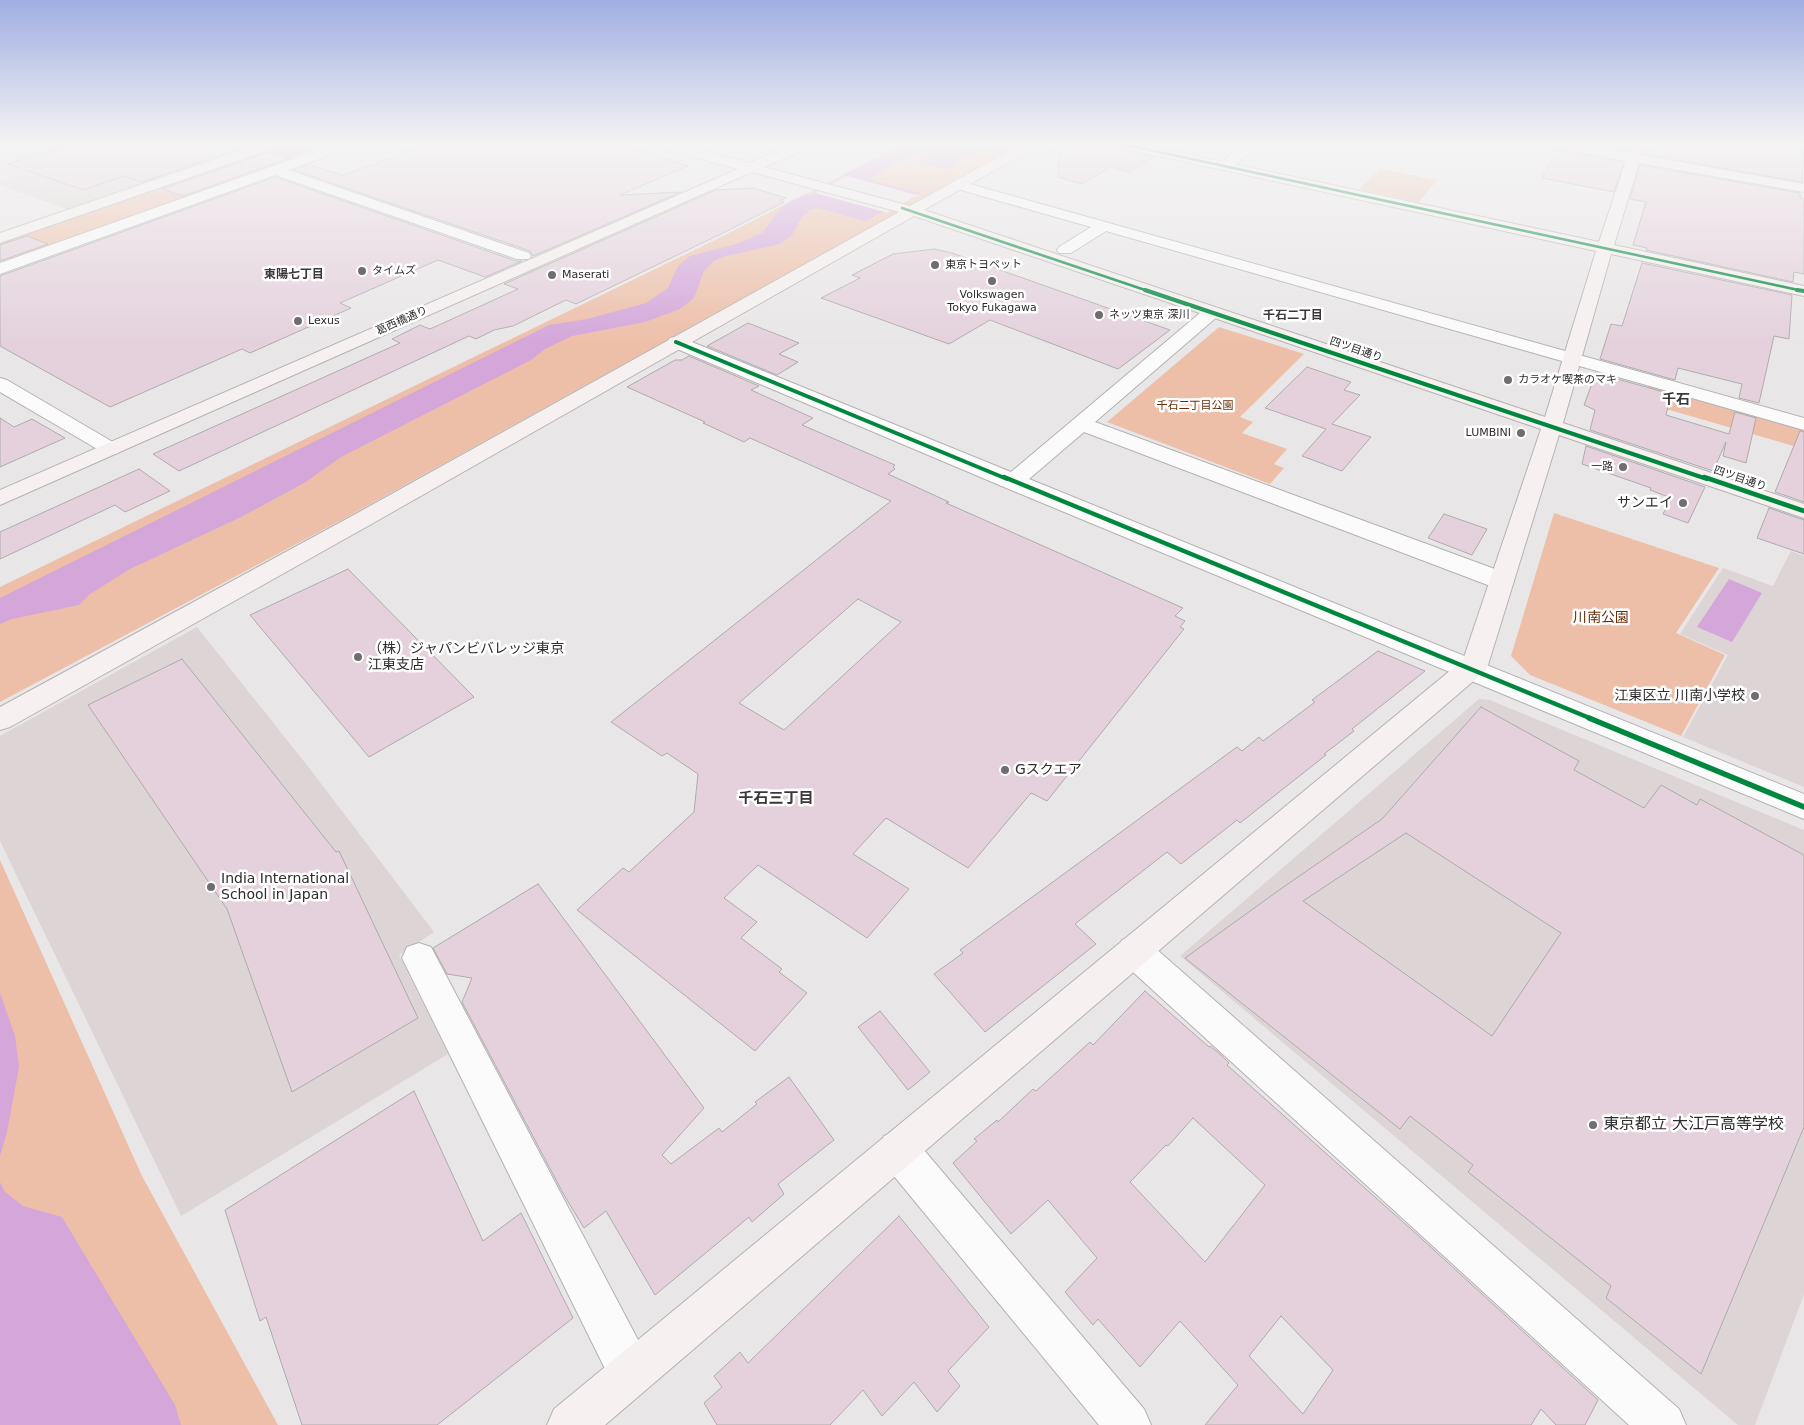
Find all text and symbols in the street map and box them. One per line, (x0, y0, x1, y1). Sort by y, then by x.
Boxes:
place label: 東京トヨペット (945, 258, 1022, 272)
marker: 東京トヨペット (929, 259, 941, 271)
place label: タイムズ (372, 264, 416, 278)
marker: タイムズ (356, 265, 368, 277)
district label: 東陽七丁目 (264, 268, 324, 282)
place label: Maserati (562, 268, 609, 282)
marker: Maserati (546, 269, 558, 281)
marker: Volkswagen Tokyo Fukagawa (986, 275, 998, 287)
place label: Volkswagen Tokyo Fukagawa (947, 288, 1037, 314)
street label: 葛西橋通り (374, 304, 430, 338)
place label: ネッツ東京 深川 (1109, 308, 1189, 322)
marker: ネッツ東京 深川 (1093, 309, 1105, 321)
district label: 千石二丁目 (1263, 309, 1323, 323)
place label: Lexus (308, 314, 340, 328)
marker: Lexus (292, 315, 304, 327)
street label: 四ツ目通り (1328, 335, 1384, 365)
place label: カラオケ喫茶のマキ (1518, 373, 1617, 387)
marker: カラオケ喫茶のマキ (1502, 374, 1514, 386)
district label: 千石 (1662, 392, 1690, 408)
park label: 千石二丁目公園 (1157, 399, 1233, 413)
place label: LUMBINI (1466, 426, 1511, 440)
marker: LUMBINI (1515, 427, 1527, 439)
place label: 一路 (1591, 460, 1613, 474)
marker: 一路 (1617, 461, 1629, 473)
street label: 四ツ目通り (1712, 464, 1768, 494)
place label: サンエイ (1617, 495, 1673, 511)
marker: サンエイ (1677, 497, 1689, 509)
park label: 川南公園 (1573, 610, 1629, 626)
place label: （株）ジャパンビバレッジ東京 江東支店 (368, 641, 564, 674)
marker: （株）ジャパンビバレッジ東京 江東支店 (352, 651, 364, 663)
place label: 江東区立 川南小学校 (1615, 688, 1745, 704)
marker: 江東区立 川南小学校 (1749, 690, 1761, 702)
place label: Gスクエア (1015, 762, 1082, 778)
marker: Gスクエア (999, 764, 1011, 776)
district label: 千石三丁目 (739, 790, 813, 808)
place label: India International School in Japan (221, 871, 349, 904)
marker: India International School in Japan (205, 881, 217, 893)
place label: 東京都立 大江戸高等学校 (1603, 1115, 1784, 1135)
marker: 東京都立 大江戸高等学校 (1587, 1119, 1599, 1131)

